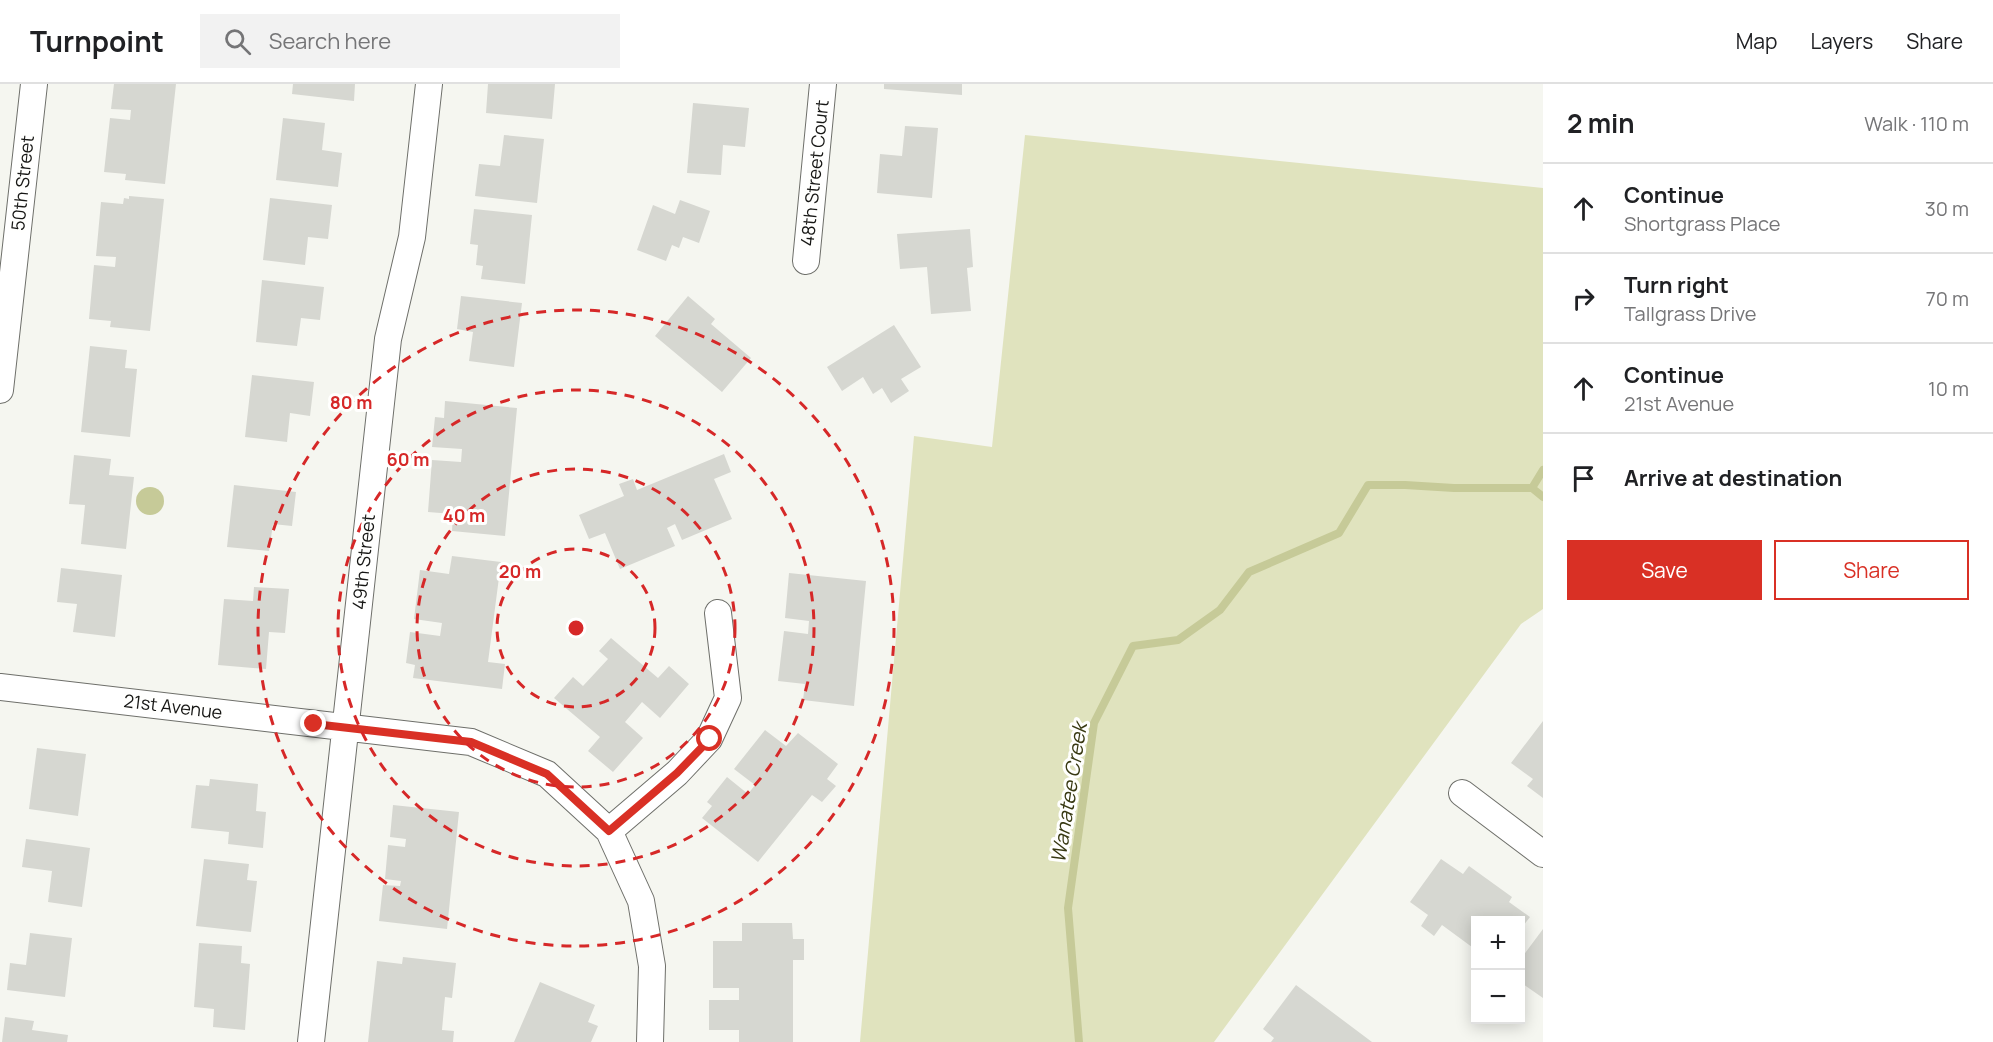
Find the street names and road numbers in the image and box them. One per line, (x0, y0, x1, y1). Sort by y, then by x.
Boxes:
street label: 48th Street Court (794, 99, 834, 247)
street label: 50th Street (5, 134, 39, 232)
street label: 49th Street (346, 513, 380, 611)
street label: 21st Avenue (122, 688, 224, 724)

